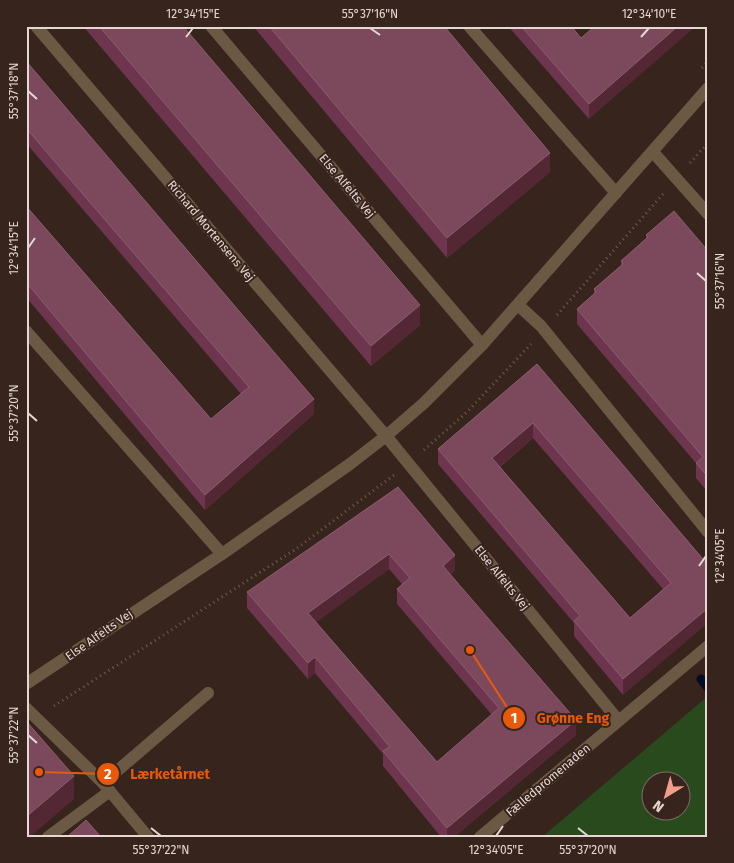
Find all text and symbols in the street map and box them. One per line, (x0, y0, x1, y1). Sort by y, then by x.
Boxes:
text: 12°34'15"E (166, 7, 220, 21)
text: 55°37'16"N (342, 7, 398, 21)
text: 12°34'10"E (622, 7, 676, 21)
text: 55°37'18"N (7, 63, 21, 119)
street label: Else Alfelts Vej (316, 151, 378, 221)
street label: Richard Mortensens Vej (165, 178, 257, 284)
text: 12°34'15"E (7, 221, 21, 275)
text: 55°37'16"N (713, 253, 727, 309)
text: 55°37'20"N (7, 384, 21, 442)
text: 12°34'05"E (713, 528, 727, 584)
street label: Else Alfelts Vej (472, 543, 532, 613)
street label: Else Alfelts Vej (63, 607, 135, 663)
callout: Grønne Eng (502, 703, 620, 732)
text: 55°37'22"N (7, 707, 21, 763)
text: 1 (511, 709, 517, 727)
text: Grønne Eng (537, 710, 610, 727)
street label: Fælledpromenaden (503, 741, 593, 819)
callout: Lærketårnet (95, 760, 220, 789)
text: 2 (104, 765, 112, 783)
text: Lærketårnet (130, 766, 210, 783)
north arrow (642, 770, 692, 820)
text: N (650, 796, 667, 816)
text: 55°37'22"N (133, 843, 189, 857)
text: 12°34'05"E (468, 843, 524, 857)
text: 55°37'20"N (559, 843, 617, 857)

